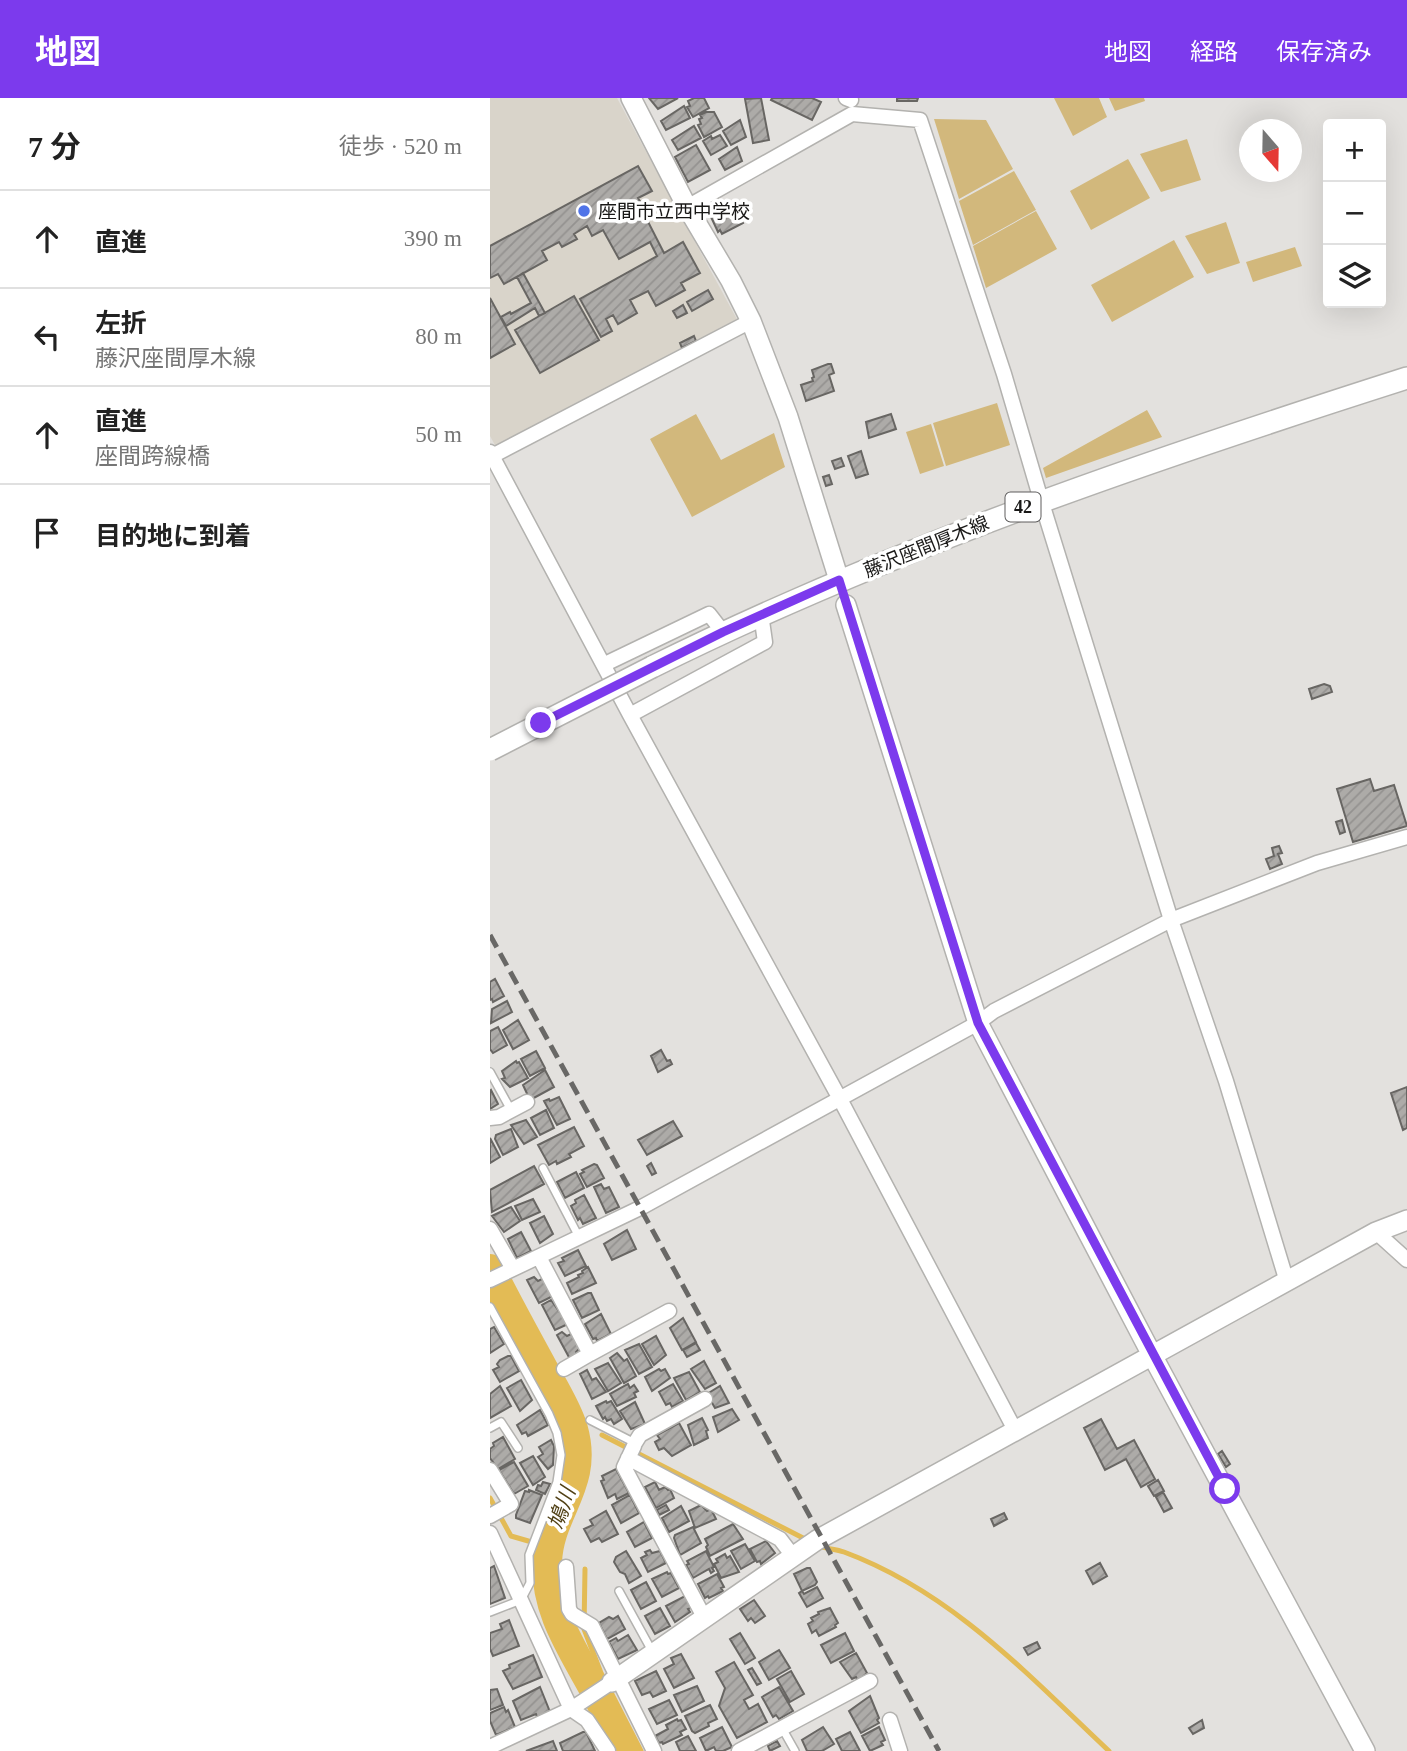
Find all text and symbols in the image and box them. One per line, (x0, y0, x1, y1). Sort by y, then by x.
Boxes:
text: 地図 (35, 34, 101, 70)
text: 地図 (1104, 39, 1152, 65)
text: 経路 (1190, 39, 1238, 65)
text: 保存済み (1276, 39, 1372, 65)
north arrow (1239, 119, 1302, 182)
map controls (1323, 119, 1386, 308)
button: + (1323, 119, 1386, 182)
text: 7 分 (28, 130, 81, 163)
text: 徒歩 · 520 m (339, 134, 462, 159)
button: − (1323, 182, 1386, 245)
place label: 座間市立西中学校 (598, 201, 750, 222)
marker: 座間市立西中学校 (576, 203, 592, 219)
icon: ahead (28, 220, 66, 258)
text: 390 m (404, 226, 462, 251)
text: 直進 (95, 228, 147, 257)
button: layers (1323, 245, 1386, 308)
text: 左折 (95, 309, 147, 338)
icon: left (28, 318, 66, 356)
text: 80 m (415, 324, 462, 349)
text: 藤沢座間厚木線 (95, 346, 256, 371)
text: 直進 (95, 407, 147, 436)
icon: ahead (28, 416, 66, 454)
text: 50 m (415, 422, 462, 447)
text: 座間跨線橋 (95, 444, 210, 469)
road number: 42 (1006, 492, 1040, 522)
street label: 藤沢座間厚木線 (861, 512, 992, 581)
icon: arrive (28, 514, 66, 552)
text: 目的地に到着 (95, 522, 251, 551)
route end (525, 707, 556, 738)
route start (1209, 1473, 1240, 1504)
water label: 鳩川 (544, 1482, 581, 1532)

